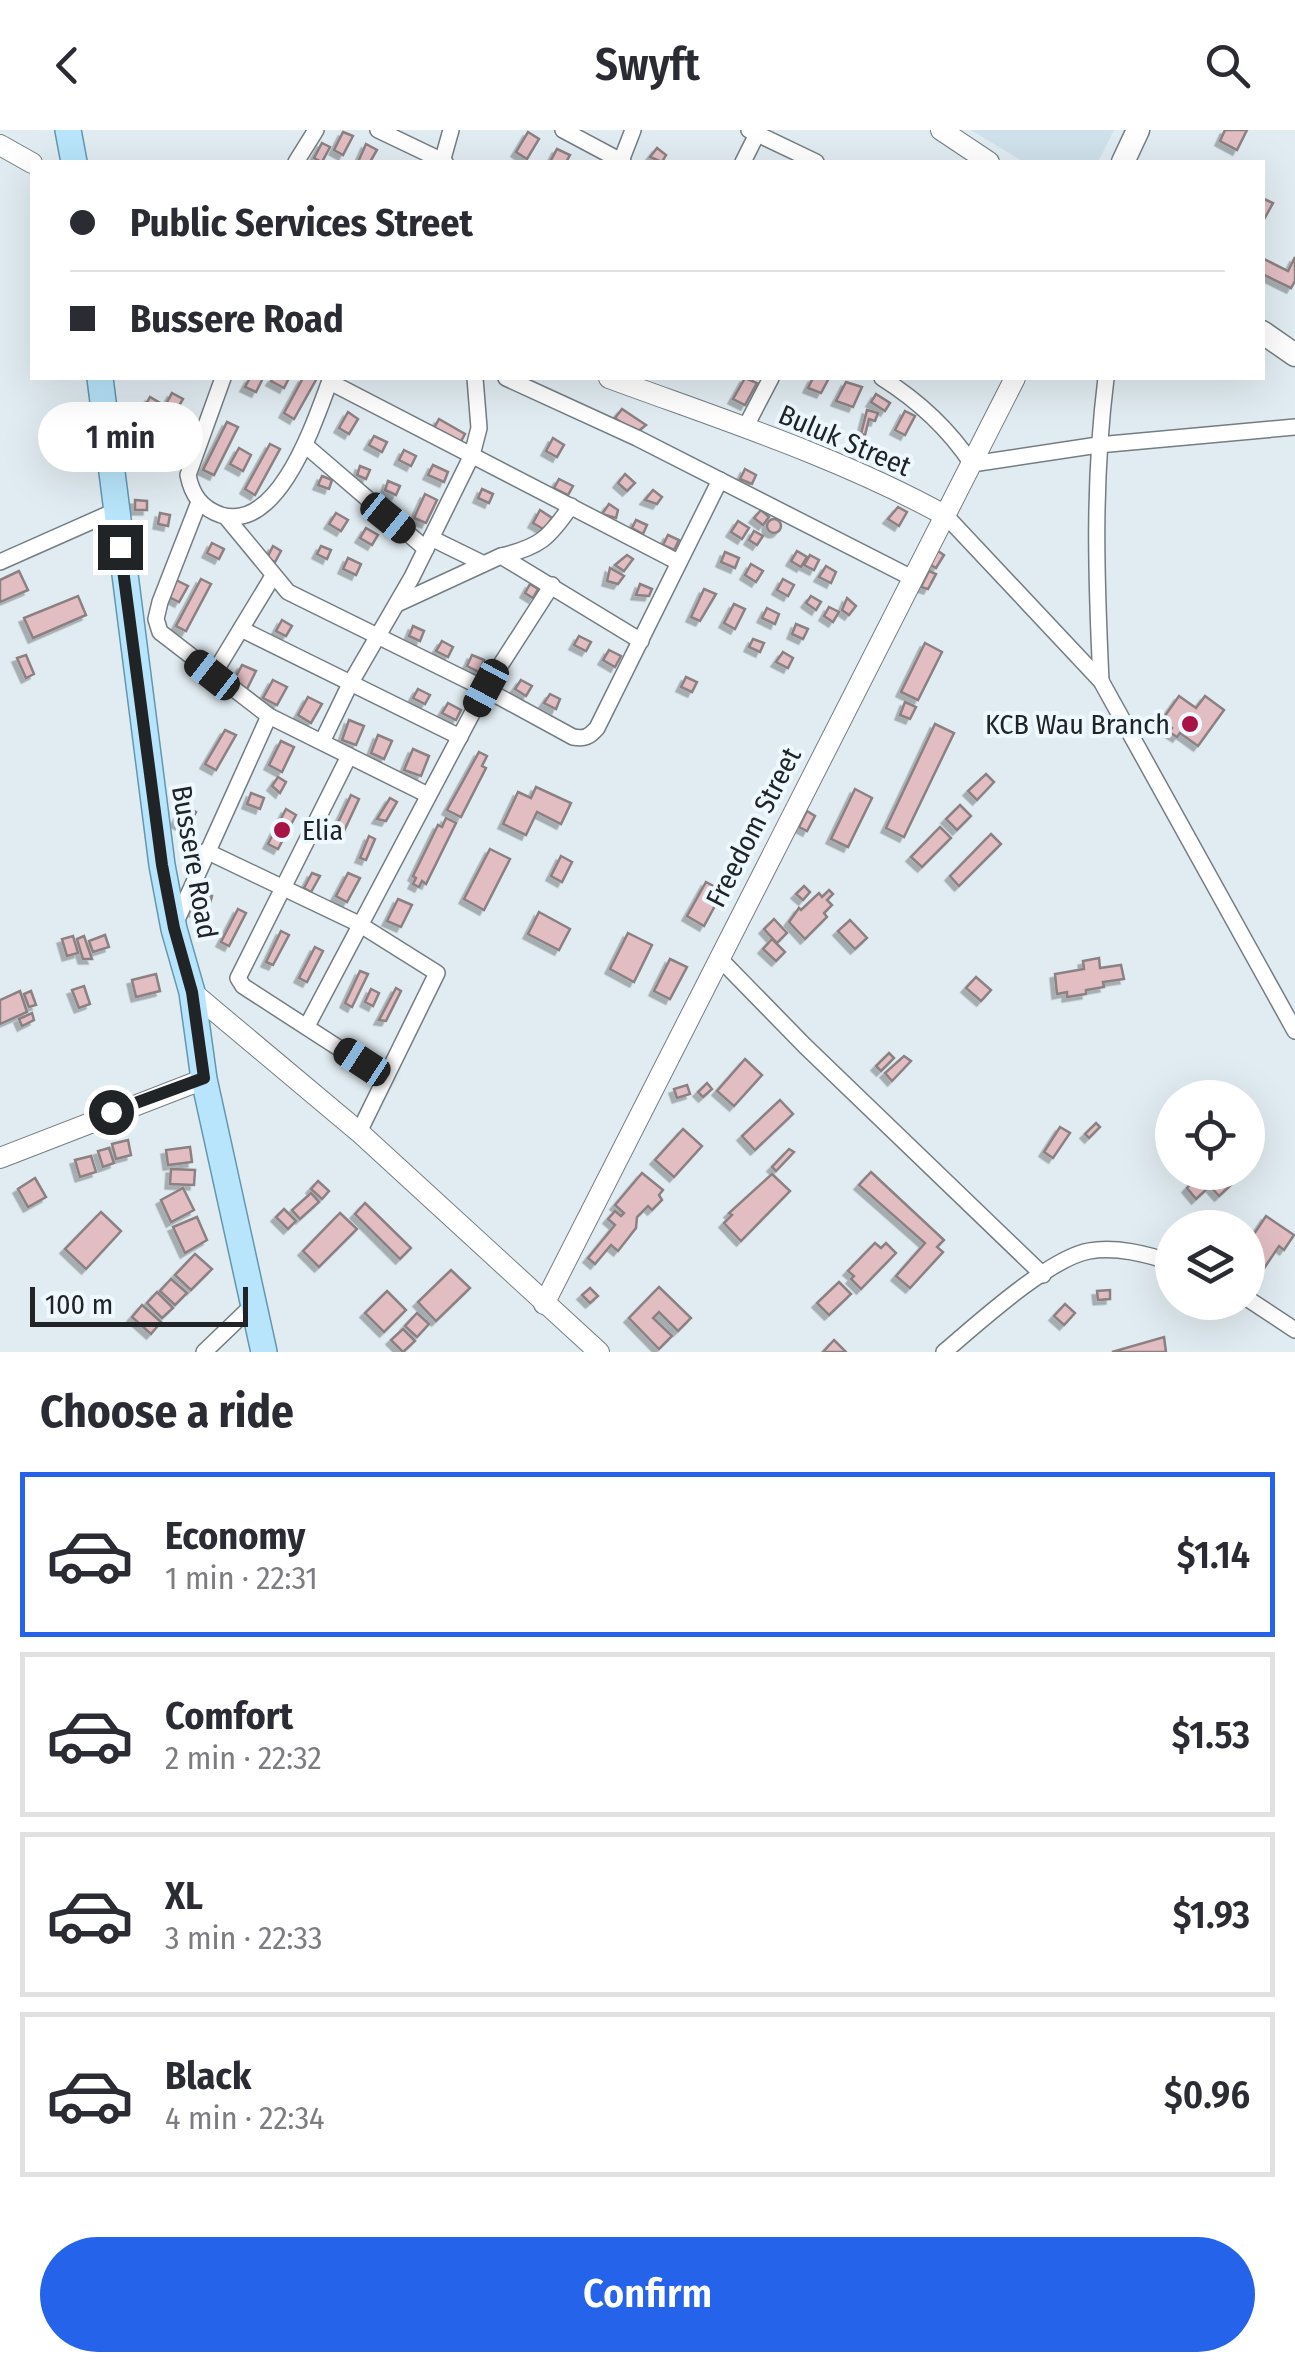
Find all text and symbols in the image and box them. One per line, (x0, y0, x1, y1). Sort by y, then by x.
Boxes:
icon: back (40, 38, 95, 93)
text: Swyft (595, 38, 700, 92)
icon: search (1200, 38, 1255, 93)
text: Public Services Street (130, 200, 473, 246)
text: Bussere Road (130, 296, 344, 342)
street label: Buluk Street (774, 398, 917, 483)
callout: 1 min (38, 402, 202, 472)
text: 1 min (86, 418, 155, 456)
car (355, 487, 421, 549)
route end (98, 525, 143, 570)
car (179, 645, 245, 705)
car (459, 654, 513, 722)
place label: KCB Wau Branch (985, 708, 1170, 741)
marker: KCB Wau Branch (1179, 713, 1201, 735)
street label: Freedom Street (699, 741, 808, 913)
street label: Bussere Road (165, 783, 224, 941)
place label: Elia (302, 814, 343, 847)
marker: Elia (271, 819, 293, 841)
car (329, 1033, 395, 1091)
map controls (1155, 1080, 1265, 1320)
button: locate (1155, 1080, 1265, 1190)
route start (89, 1090, 134, 1135)
button: layers (1155, 1210, 1265, 1320)
scale bar (30, 1282, 248, 1326)
text: 100 m (45, 1288, 113, 1321)
text: Choose a ride (40, 1385, 294, 1439)
icon: car (45, 1510, 135, 1600)
text: Economy (165, 1513, 305, 1559)
text: $1.14 (1177, 1532, 1250, 1578)
text: 1 min · 22:31 (165, 1559, 318, 1597)
icon: car (45, 1690, 135, 1780)
text: Comfort (165, 1693, 293, 1739)
text: $1.53 (1172, 1712, 1250, 1758)
text: 2 min · 22:32 (165, 1739, 322, 1777)
icon: car (45, 1870, 135, 1960)
text: XL (165, 1873, 203, 1919)
text: $1.93 (1173, 1892, 1250, 1938)
text: 3 min · 22:33 (165, 1919, 322, 1957)
icon: car (45, 2050, 135, 2140)
text: Black (165, 2053, 251, 2099)
text: $0.96 (1164, 2072, 1250, 2118)
text: 4 min · 22:34 (165, 2099, 324, 2137)
button: Confirm (40, 2237, 1255, 2352)

